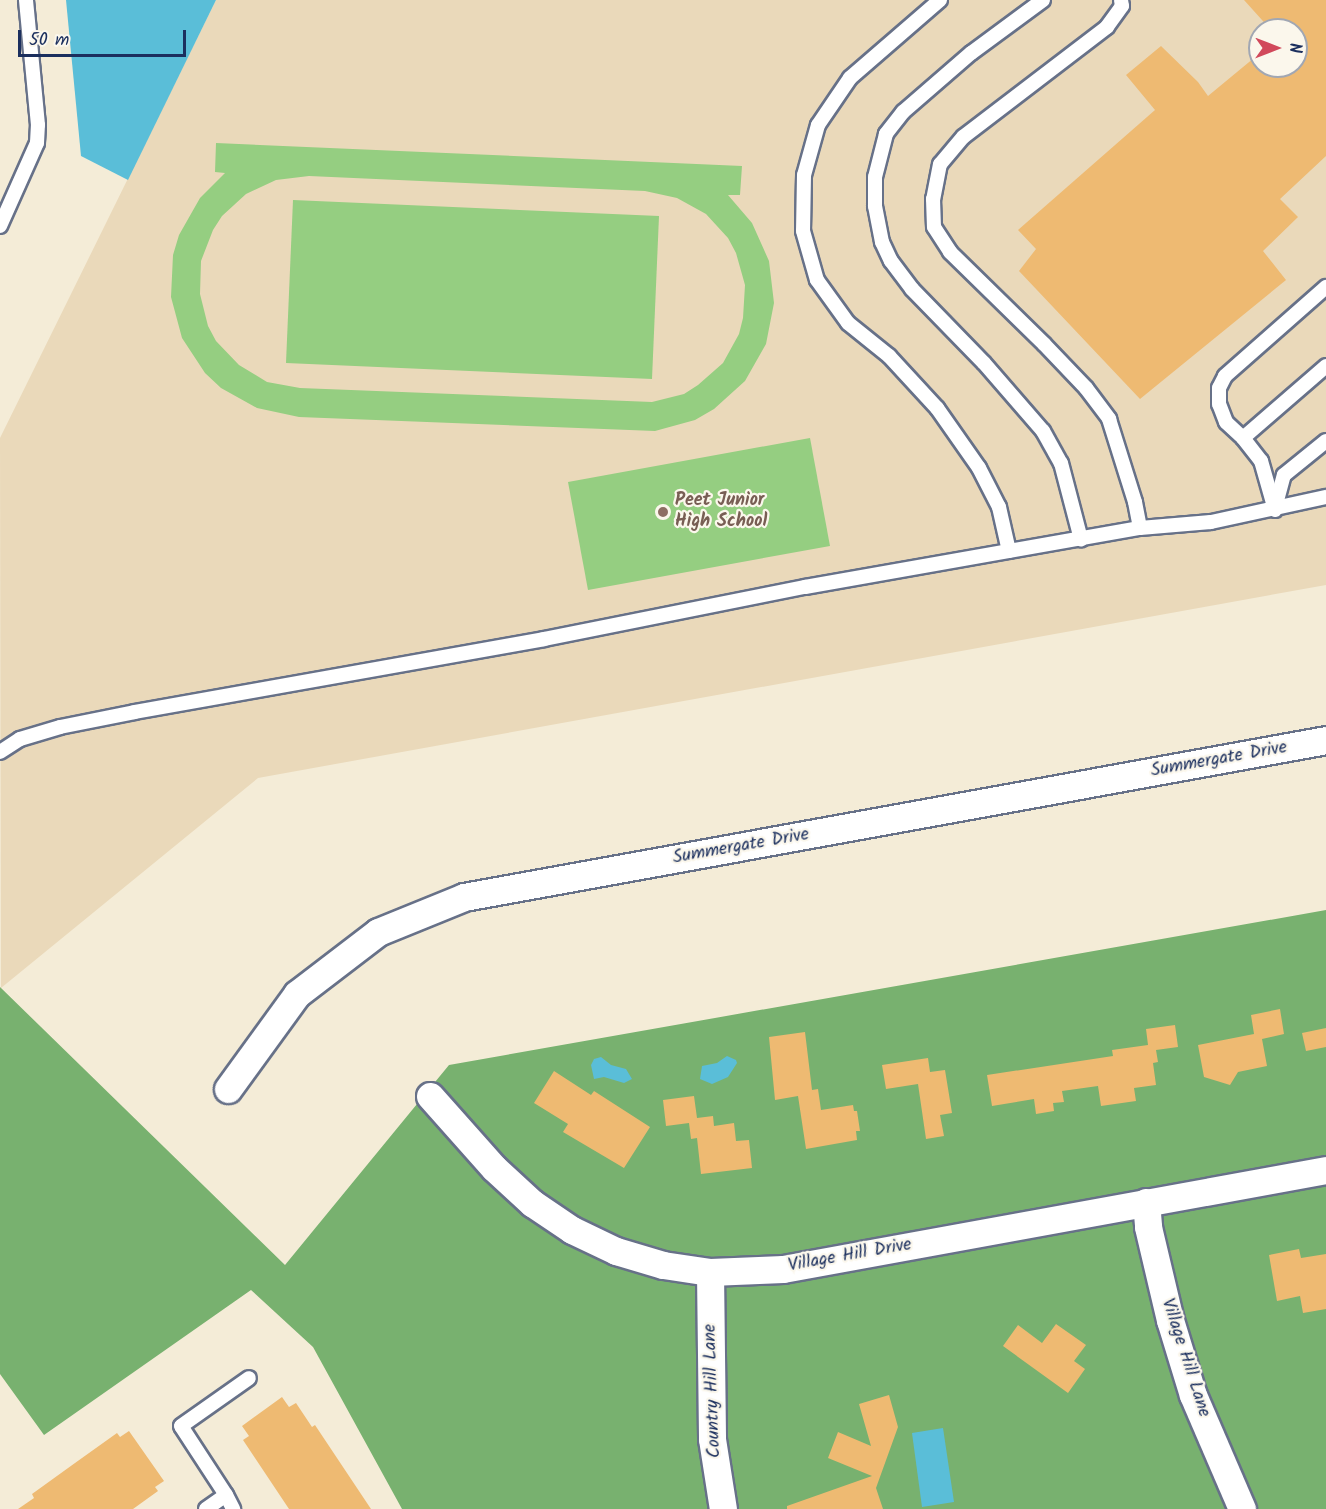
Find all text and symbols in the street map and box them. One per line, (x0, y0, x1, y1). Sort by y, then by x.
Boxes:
scale bar (21, 18, 189, 56)
north arrow (1248, 18, 1308, 78)
text: 50 m (29, 26, 69, 55)
text: N (1282, 43, 1307, 53)
place label: Peet Junior High School (675, 491, 767, 534)
marker: Peet Junior High School (656, 505, 670, 519)
street label: Summergate Drive (1149, 737, 1289, 783)
street label: Summergate Drive (671, 824, 811, 870)
street label: Village Hill Drive (787, 1235, 913, 1277)
street label: Village Hill Lane (1156, 1296, 1214, 1420)
street label: Country Hill Lane (700, 1324, 726, 1458)

